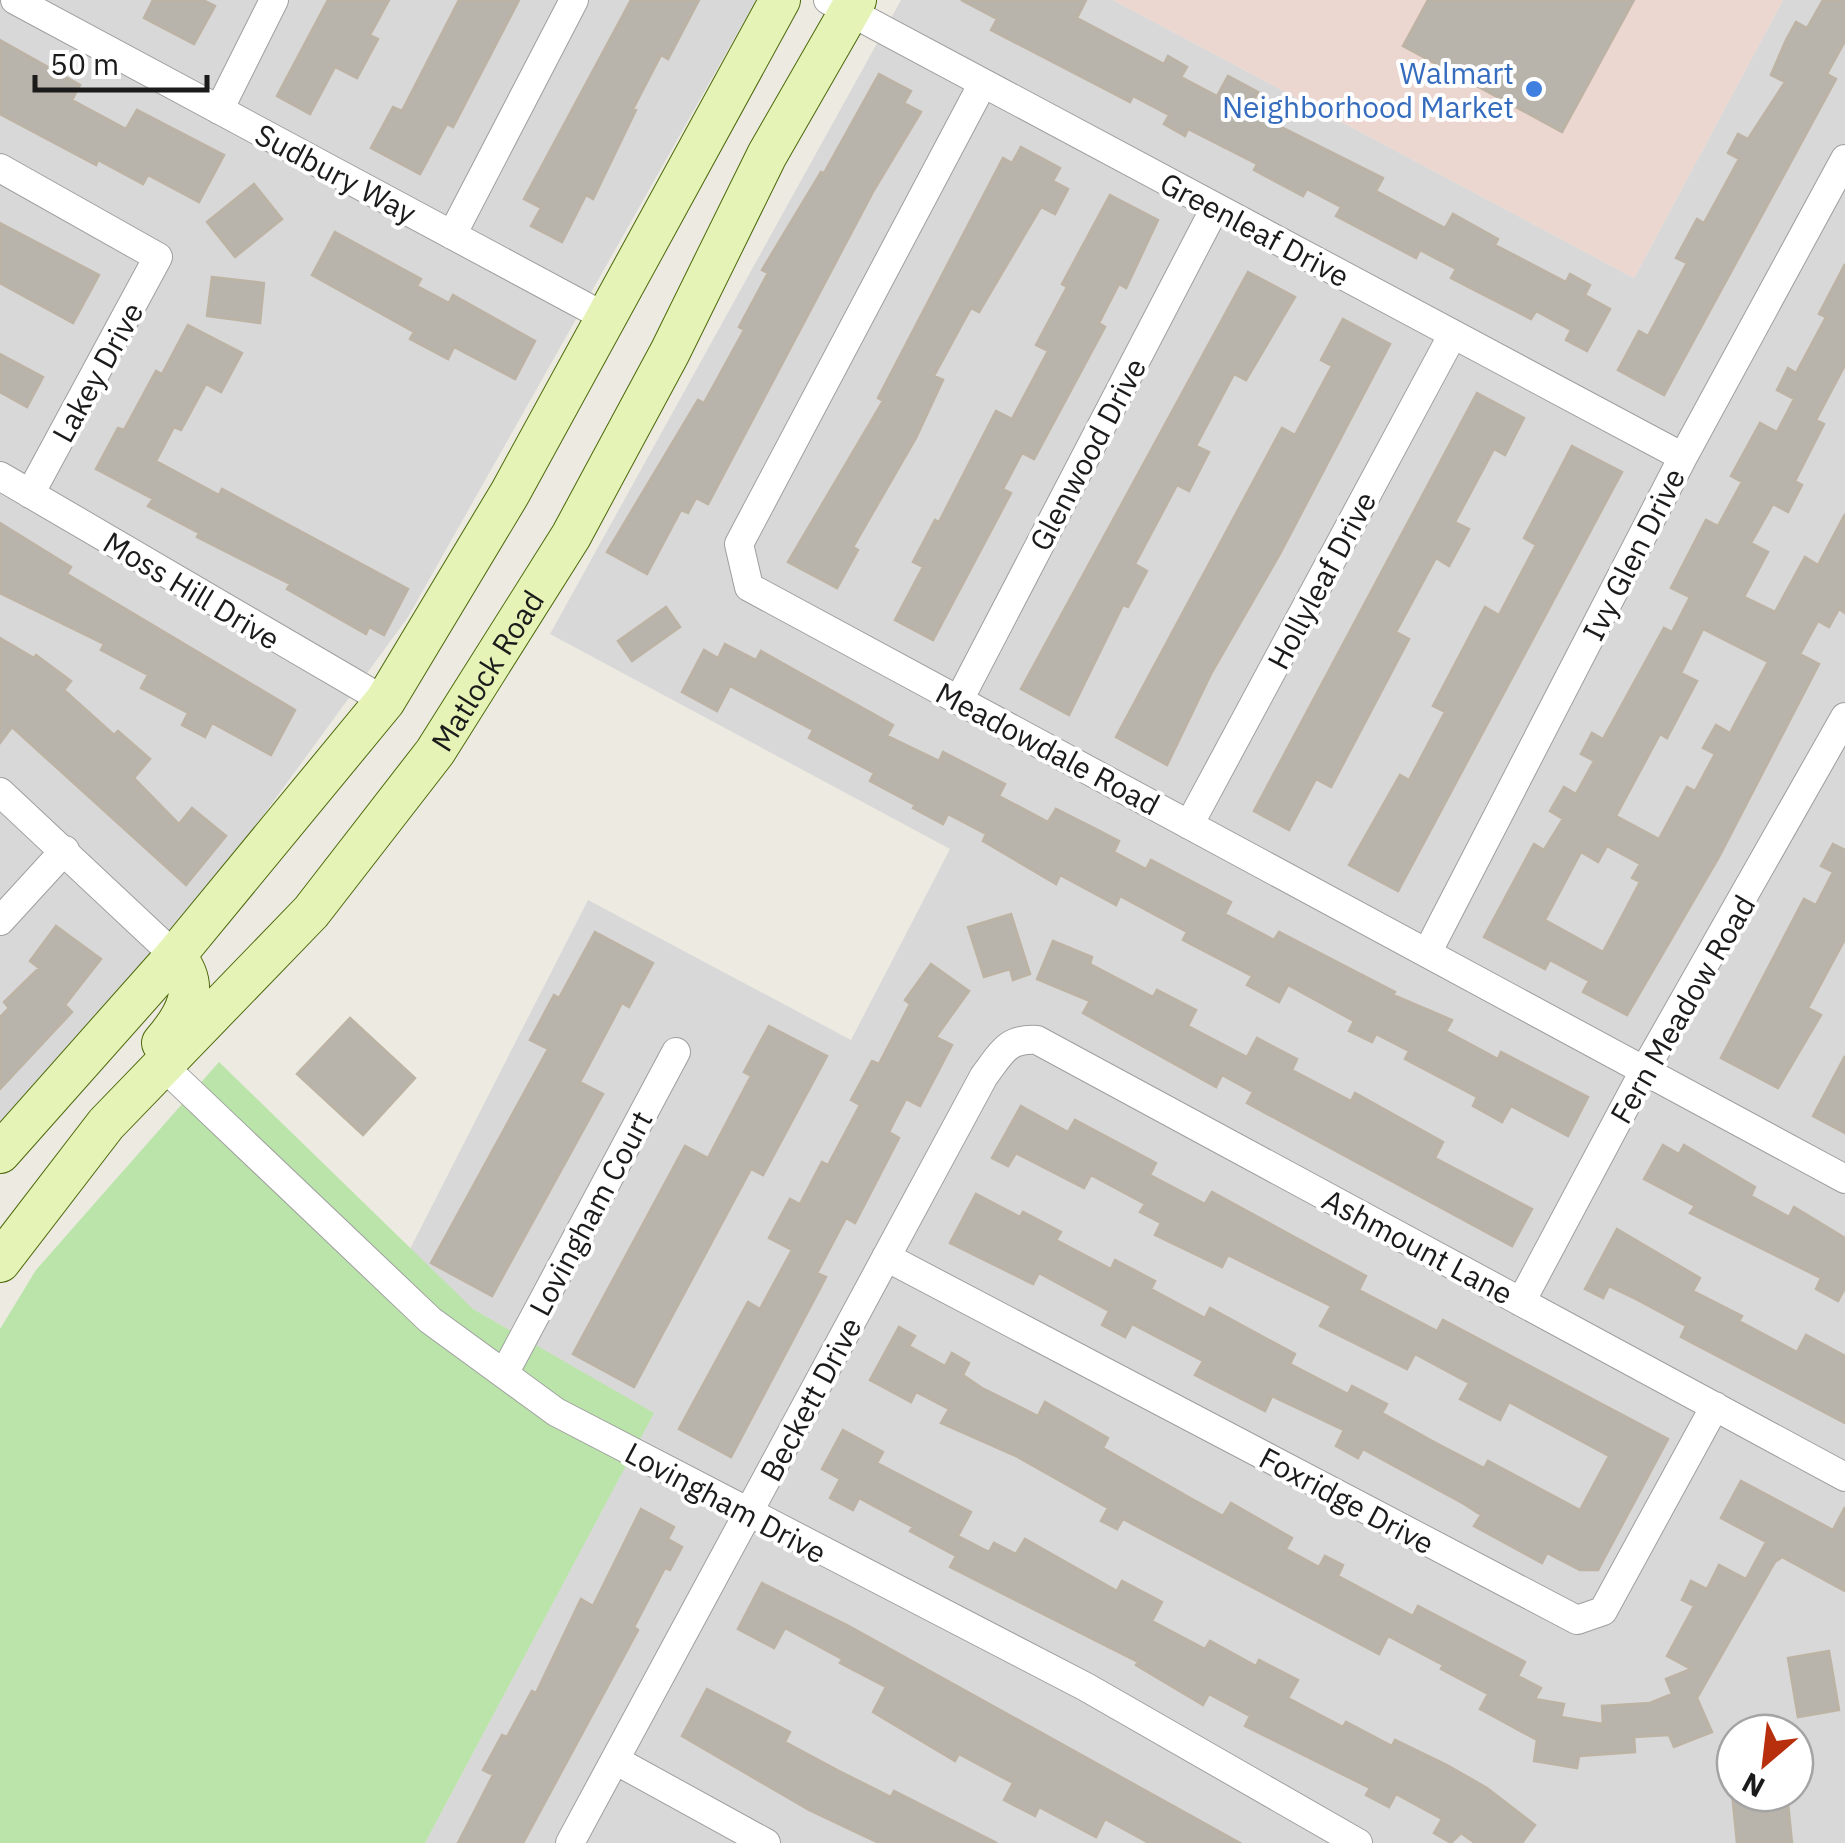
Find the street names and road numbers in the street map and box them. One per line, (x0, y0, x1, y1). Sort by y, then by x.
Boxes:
street label: Sudbury Way (249, 114, 423, 232)
street label: Greenleaf Drive (1154, 163, 1356, 295)
street label: Lakey Drive (43, 295, 151, 449)
street label: Glenwood Drive (1020, 351, 1154, 557)
street label: Ivy Glen Drive (1573, 461, 1693, 647)
street label: Hollyleaf Drive (1258, 484, 1384, 676)
street label: Moss Hill Drive (97, 522, 287, 658)
street label: Matlock Road (421, 582, 552, 758)
street label: Meadowdale Road (929, 673, 1167, 823)
street label: Fern Meadow Road (1601, 888, 1763, 1130)
street label: Lovingham Court (520, 1104, 660, 1322)
street label: Ashmount Lane (1316, 1179, 1520, 1313)
street label: Beckett Drive (750, 1310, 870, 1488)
street label: Lovingham Drive (619, 1433, 833, 1571)
street label: Foxridge Drive (1253, 1438, 1441, 1562)

